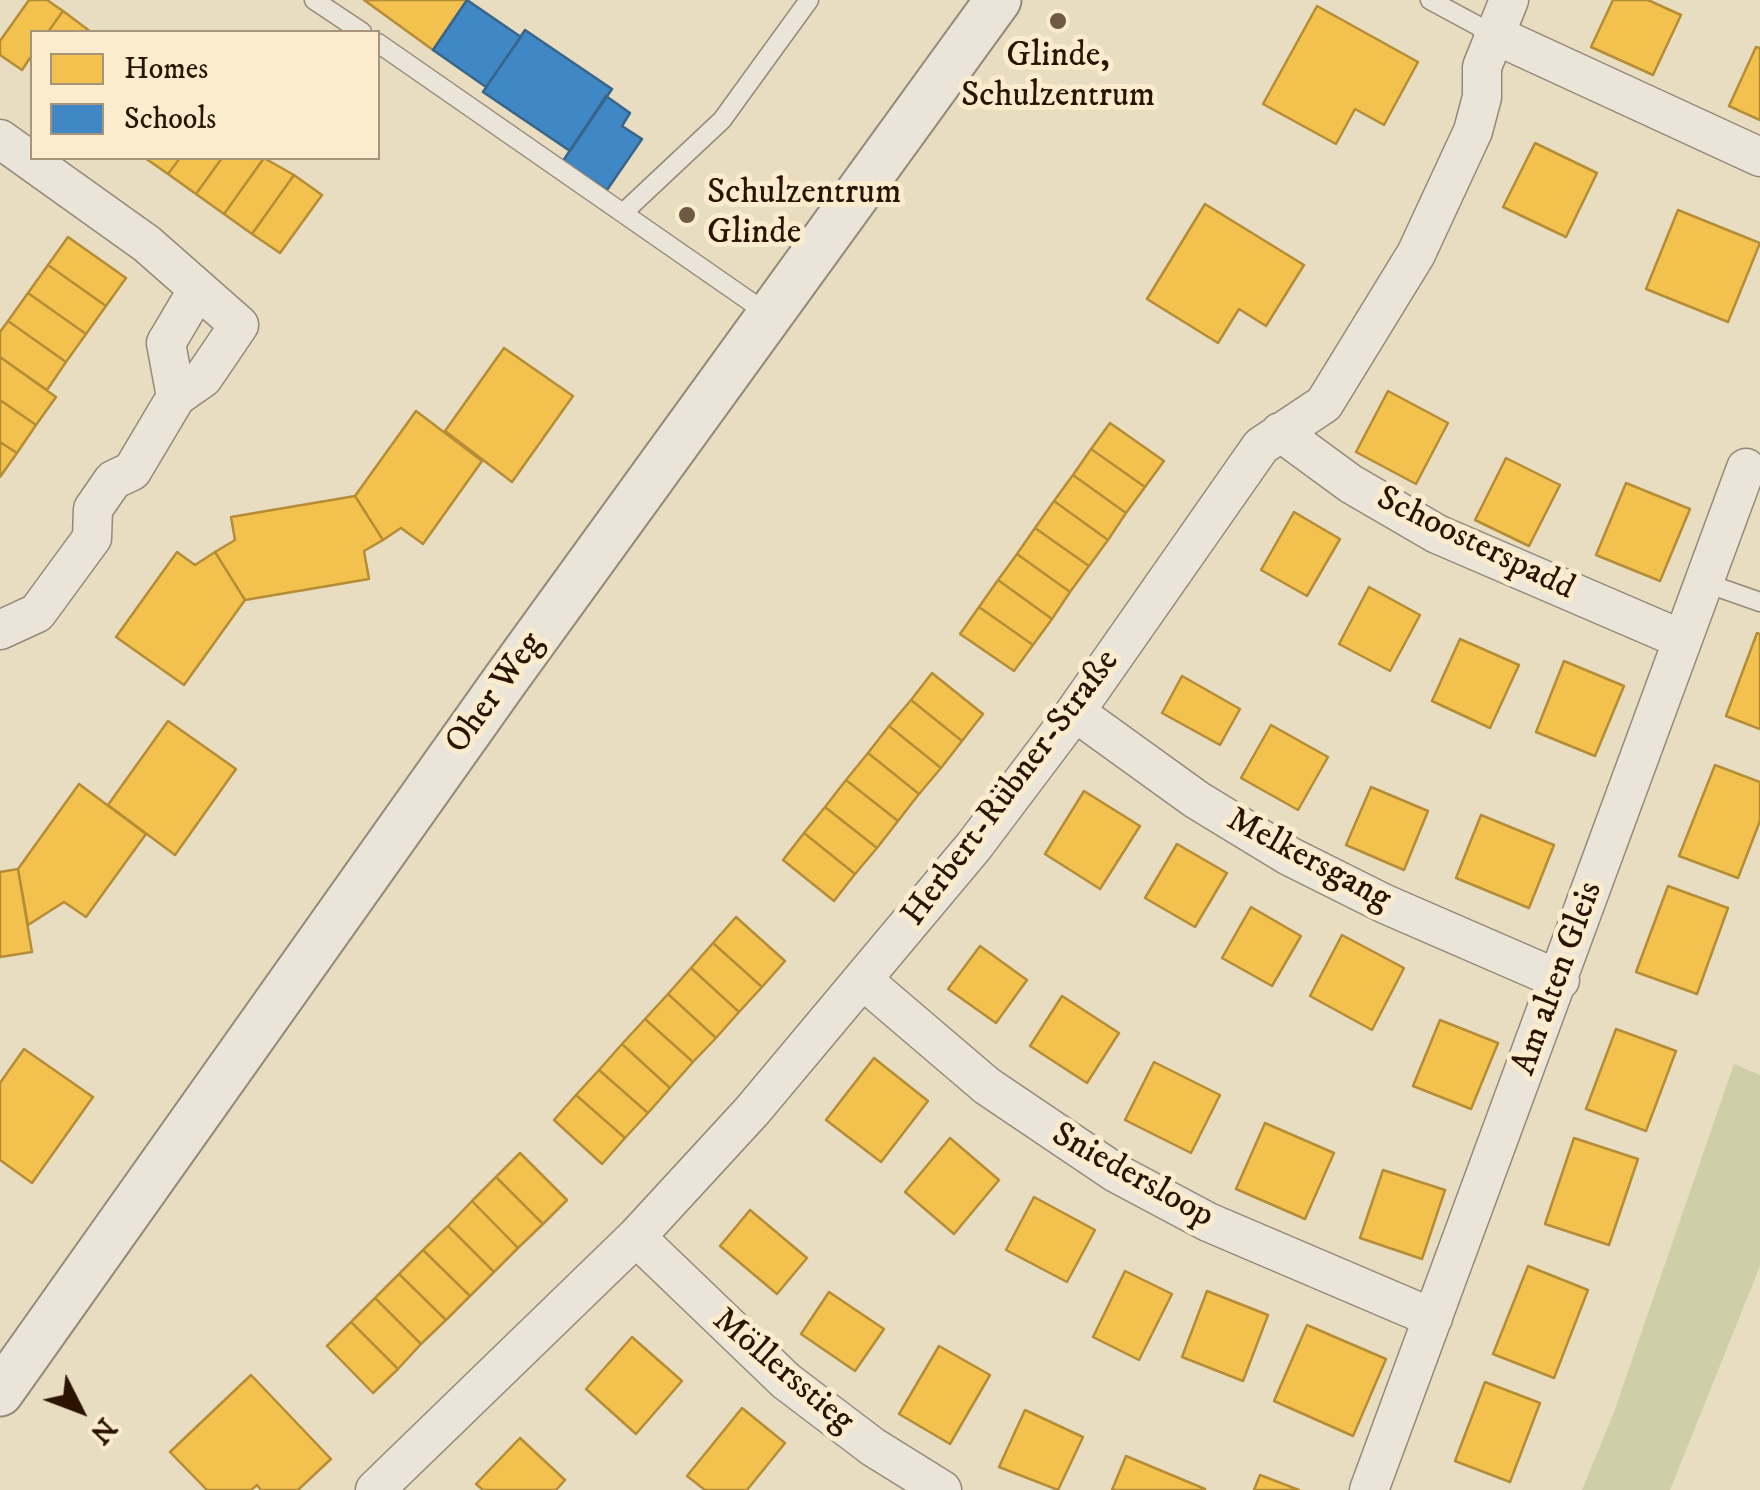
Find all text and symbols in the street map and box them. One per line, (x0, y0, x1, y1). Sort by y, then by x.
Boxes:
marker: Glinde, Schulzentrum (1047, 10, 1069, 32)
legend (30, 30, 380, 160)
place label: Glinde, Schulzentrum (961, 37, 1155, 119)
text: Homes (124, 51, 208, 88)
text: Schools (124, 101, 216, 138)
place label: Schulzentrum Glinde (707, 174, 901, 256)
marker: Schulzentrum Glinde (676, 204, 698, 226)
street label: Schoosterspadd (1369, 479, 1581, 611)
street label: Oher Weg (438, 625, 554, 763)
street label: Herbert-Rübner-Straße (894, 643, 1130, 935)
street label: Melkersgang (1219, 800, 1397, 922)
street label: Am alten Gleis (1505, 876, 1613, 1082)
street label: Sniedersloop (1044, 1115, 1220, 1239)
street label: Möllersstieg (703, 1301, 861, 1443)
north arrow (30, 1360, 130, 1460)
text: N (82, 1410, 123, 1451)

